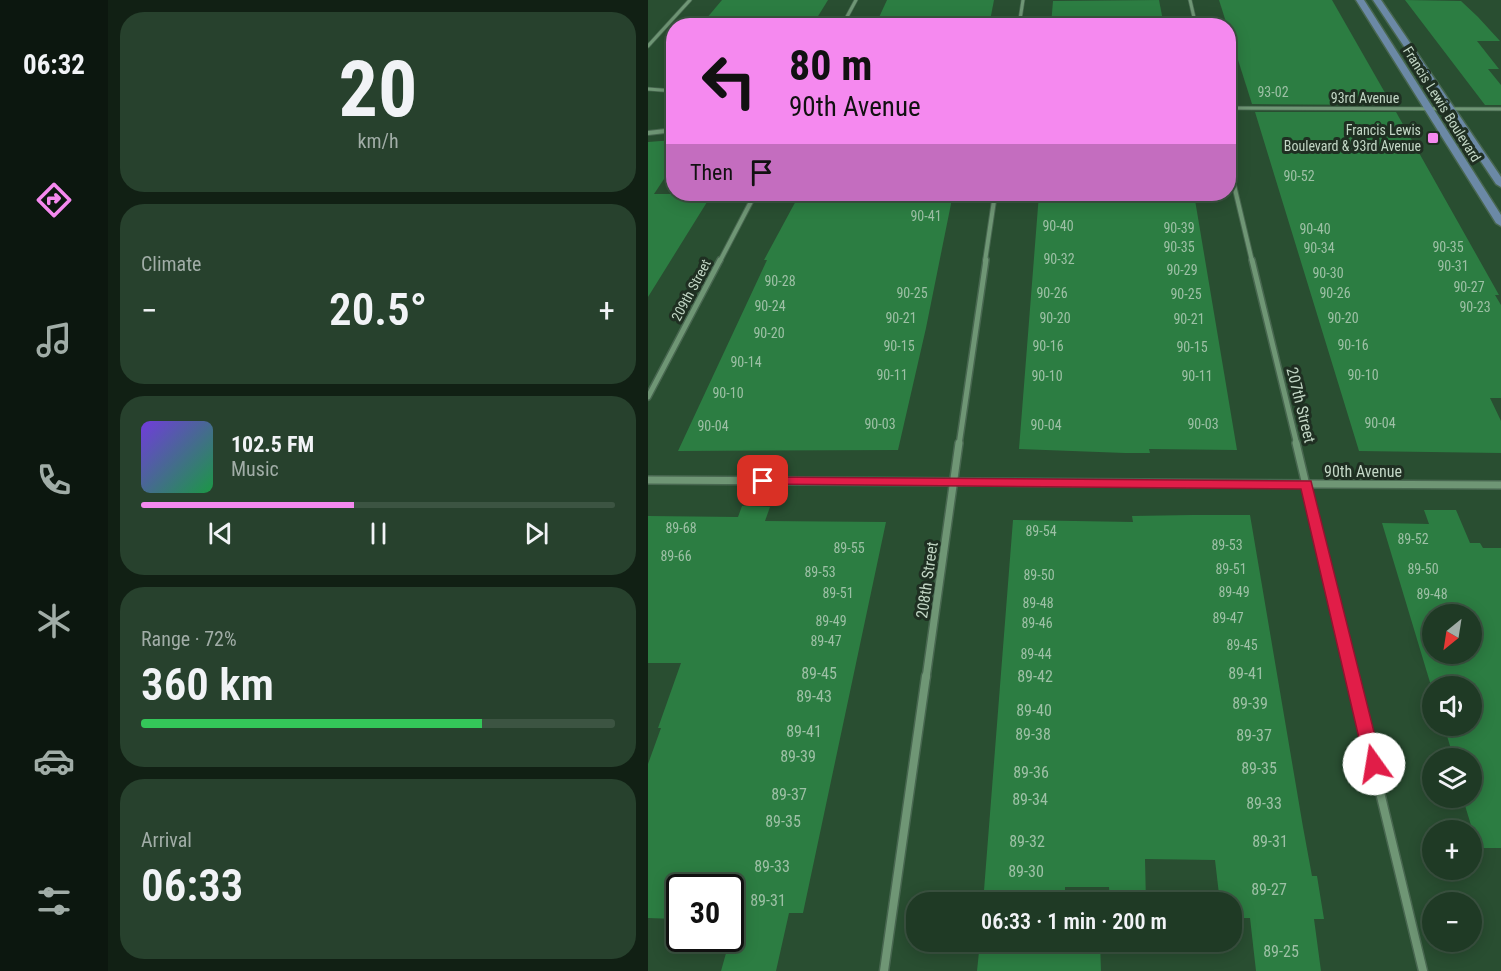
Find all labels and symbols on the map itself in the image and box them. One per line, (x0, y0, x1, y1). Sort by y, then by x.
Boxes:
street label: Francis Lewis Boulevard (1400, 43, 1484, 165)
house number: 93-02 (1257, 84, 1289, 100)
street label: 93rd Avenue (1331, 90, 1400, 106)
place label: Francis Lewis Boulevard & 93rd Avenue (1284, 122, 1421, 154)
marker: Francis Lewis Boulevard & 93rd Avenue (1426, 131, 1440, 145)
house number: 90-52 (1283, 168, 1315, 184)
house number: 90-41 (910, 208, 942, 224)
house number: 90-40 (1042, 218, 1074, 234)
house number: 90-39 (1163, 220, 1195, 236)
house number: 90-40 (1299, 221, 1331, 237)
house number: 90-35 (1163, 239, 1195, 255)
house number: 90-35 (1432, 239, 1464, 255)
house number: 90-34 (1303, 240, 1335, 256)
house number: 90-32 (1043, 251, 1075, 267)
street label: 209th Street (668, 256, 714, 324)
house number: 90-31 (1437, 258, 1469, 274)
house number: 90-29 (1166, 262, 1198, 278)
house number: 90-30 (1312, 265, 1344, 281)
house number: 90-28 (764, 273, 796, 289)
house number: 90-27 (1453, 279, 1485, 295)
house number: 90-25 (896, 285, 928, 301)
house number: 90-26 (1036, 285, 1068, 301)
house number: 90-26 (1319, 285, 1351, 301)
house number: 90-25 (1170, 286, 1202, 302)
house number: 90-24 (754, 298, 786, 314)
house number: 90-23 (1459, 299, 1491, 315)
house number: 90-21 (885, 310, 917, 326)
house number: 90-20 (1039, 310, 1071, 326)
house number: 90-20 (1327, 310, 1359, 326)
house number: 90-21 (1173, 311, 1205, 327)
house number: 90-20 (753, 325, 785, 341)
house number: 90-16 (1337, 337, 1369, 353)
house number: 90-15 (883, 338, 915, 354)
house number: 90-16 (1032, 338, 1064, 354)
house number: 90-15 (1176, 339, 1208, 355)
house number: 90-14 (730, 354, 762, 370)
street label: 207th Street (1282, 365, 1320, 445)
house number: 90-11 (876, 367, 908, 383)
house number: 90-10 (1347, 367, 1379, 383)
house number: 90-10 (1031, 368, 1063, 384)
house number: 90-11 (1181, 368, 1213, 384)
house number: 90-10 (712, 385, 744, 401)
house number: 90-04 (1364, 415, 1396, 431)
house number: 90-03 (864, 416, 896, 432)
house number: 90-03 (1187, 416, 1219, 432)
house number: 90-04 (1030, 417, 1062, 433)
house number: 90-04 (697, 418, 729, 434)
pin (737, 455, 788, 506)
street label: 90th Avenue (1324, 462, 1402, 481)
house number: 89-68 (665, 520, 697, 536)
house number: 89-54 (1025, 523, 1057, 539)
house number: 89-52 (1397, 531, 1429, 547)
house number: 89-53 (1211, 537, 1243, 553)
house number: 89-55 (833, 540, 865, 556)
street label: 208th Street (912, 540, 942, 620)
house number: 89-66 (660, 548, 692, 564)
house number: 89-51 (1215, 561, 1247, 577)
house number: 89-50 (1407, 561, 1439, 577)
house number: 89-53 (804, 564, 836, 580)
house number: 89-50 (1023, 567, 1055, 583)
house number: 89-49 (1218, 584, 1250, 600)
house number: 89-51 (822, 585, 854, 601)
house number: 89-48 (1416, 586, 1448, 602)
house number: 89-48 (1022, 595, 1054, 611)
north arrow (1422, 604, 1482, 664)
house number: 89-47 (1212, 610, 1244, 626)
house number: 89-49 (815, 613, 847, 629)
house number: 89-46 (1021, 615, 1053, 631)
house number: 89-47 (810, 633, 842, 649)
house number: 89-45 (1226, 637, 1258, 653)
house number: 89-44 (1020, 646, 1052, 662)
house number: 89-45 (801, 664, 837, 683)
house number: 89-41 (1228, 664, 1264, 683)
house number: 89-42 (1017, 667, 1053, 686)
house number: 89-43 (796, 687, 832, 706)
house number: 89-39 (1232, 694, 1268, 713)
house number: 89-40 (1016, 701, 1052, 720)
house number: 89-41 (786, 722, 822, 741)
house number: 89-38 (1015, 725, 1051, 744)
house number: 89-37 (1236, 726, 1272, 745)
position arrow (1342, 732, 1406, 796)
house number: 89-39 (780, 747, 816, 766)
house number: 89-35 (1241, 759, 1277, 778)
house number: 89-36 (1013, 763, 1049, 782)
house number: 89-37 (771, 785, 807, 804)
house number: 89-34 (1012, 790, 1048, 809)
house number: 89-33 (1246, 794, 1282, 813)
house number: 89-35 (765, 812, 801, 831)
house number: 89-32 (1009, 832, 1045, 851)
house number: 89-31 (1252, 832, 1288, 851)
house number: 89-33 (754, 857, 790, 876)
house number: 89-30 (1008, 862, 1044, 881)
speed limit sign: 30 (666, 874, 744, 952)
house number: 89-27 (1251, 880, 1287, 899)
house number: 89-31 (750, 891, 786, 910)
house number: 89-25 (1263, 942, 1299, 961)

